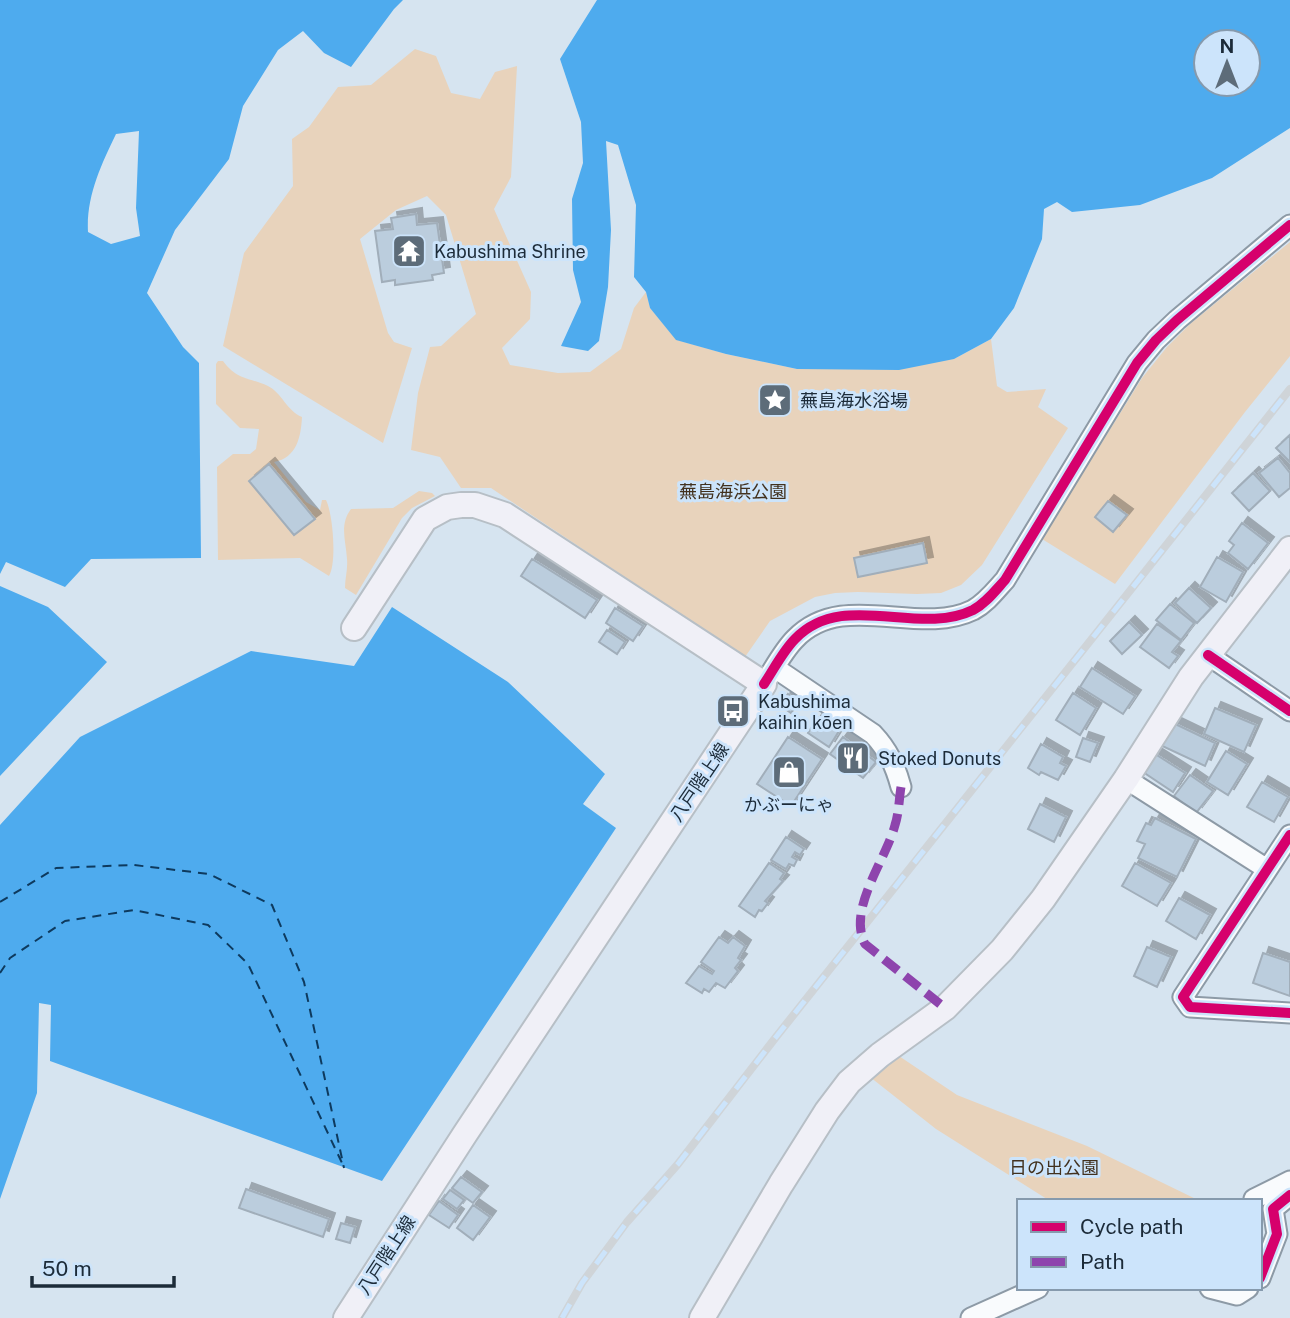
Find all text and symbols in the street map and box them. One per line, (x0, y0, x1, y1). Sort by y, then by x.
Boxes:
north arrow (1192, 28, 1262, 98)
text: N (1220, 35, 1234, 57)
temple icon: Kabushima Shrine (390, 232, 428, 270)
place label: Kabushima Shrine (434, 241, 586, 262)
place icon: 蕪島海水浴場 (756, 381, 794, 419)
place label: 蕪島海水浴場 (800, 390, 908, 411)
park label: 蕪島海浜公園 (679, 481, 787, 502)
place label: Kabushima kaihin kōen (758, 691, 853, 733)
bus stop icon: Kabushima kaihin kōen (714, 692, 752, 730)
street label: 八戸階上線 (665, 739, 733, 825)
restaurant icon: Stoked Donuts (834, 739, 872, 777)
place label: Stoked Donuts (878, 748, 1001, 769)
shop icon: かぶーにゃ (770, 753, 808, 791)
place label: かぶーにゃ (744, 794, 834, 815)
park label: 日の出公園 (1009, 1157, 1099, 1178)
legend (1017, 1199, 1262, 1290)
street label: 八戸階上線 (353, 1212, 419, 1298)
text: Cycle path (1080, 1214, 1183, 1239)
scale bar (32, 1244, 173, 1288)
text: Path (1080, 1249, 1125, 1274)
text: 50 m (42, 1256, 92, 1281)

